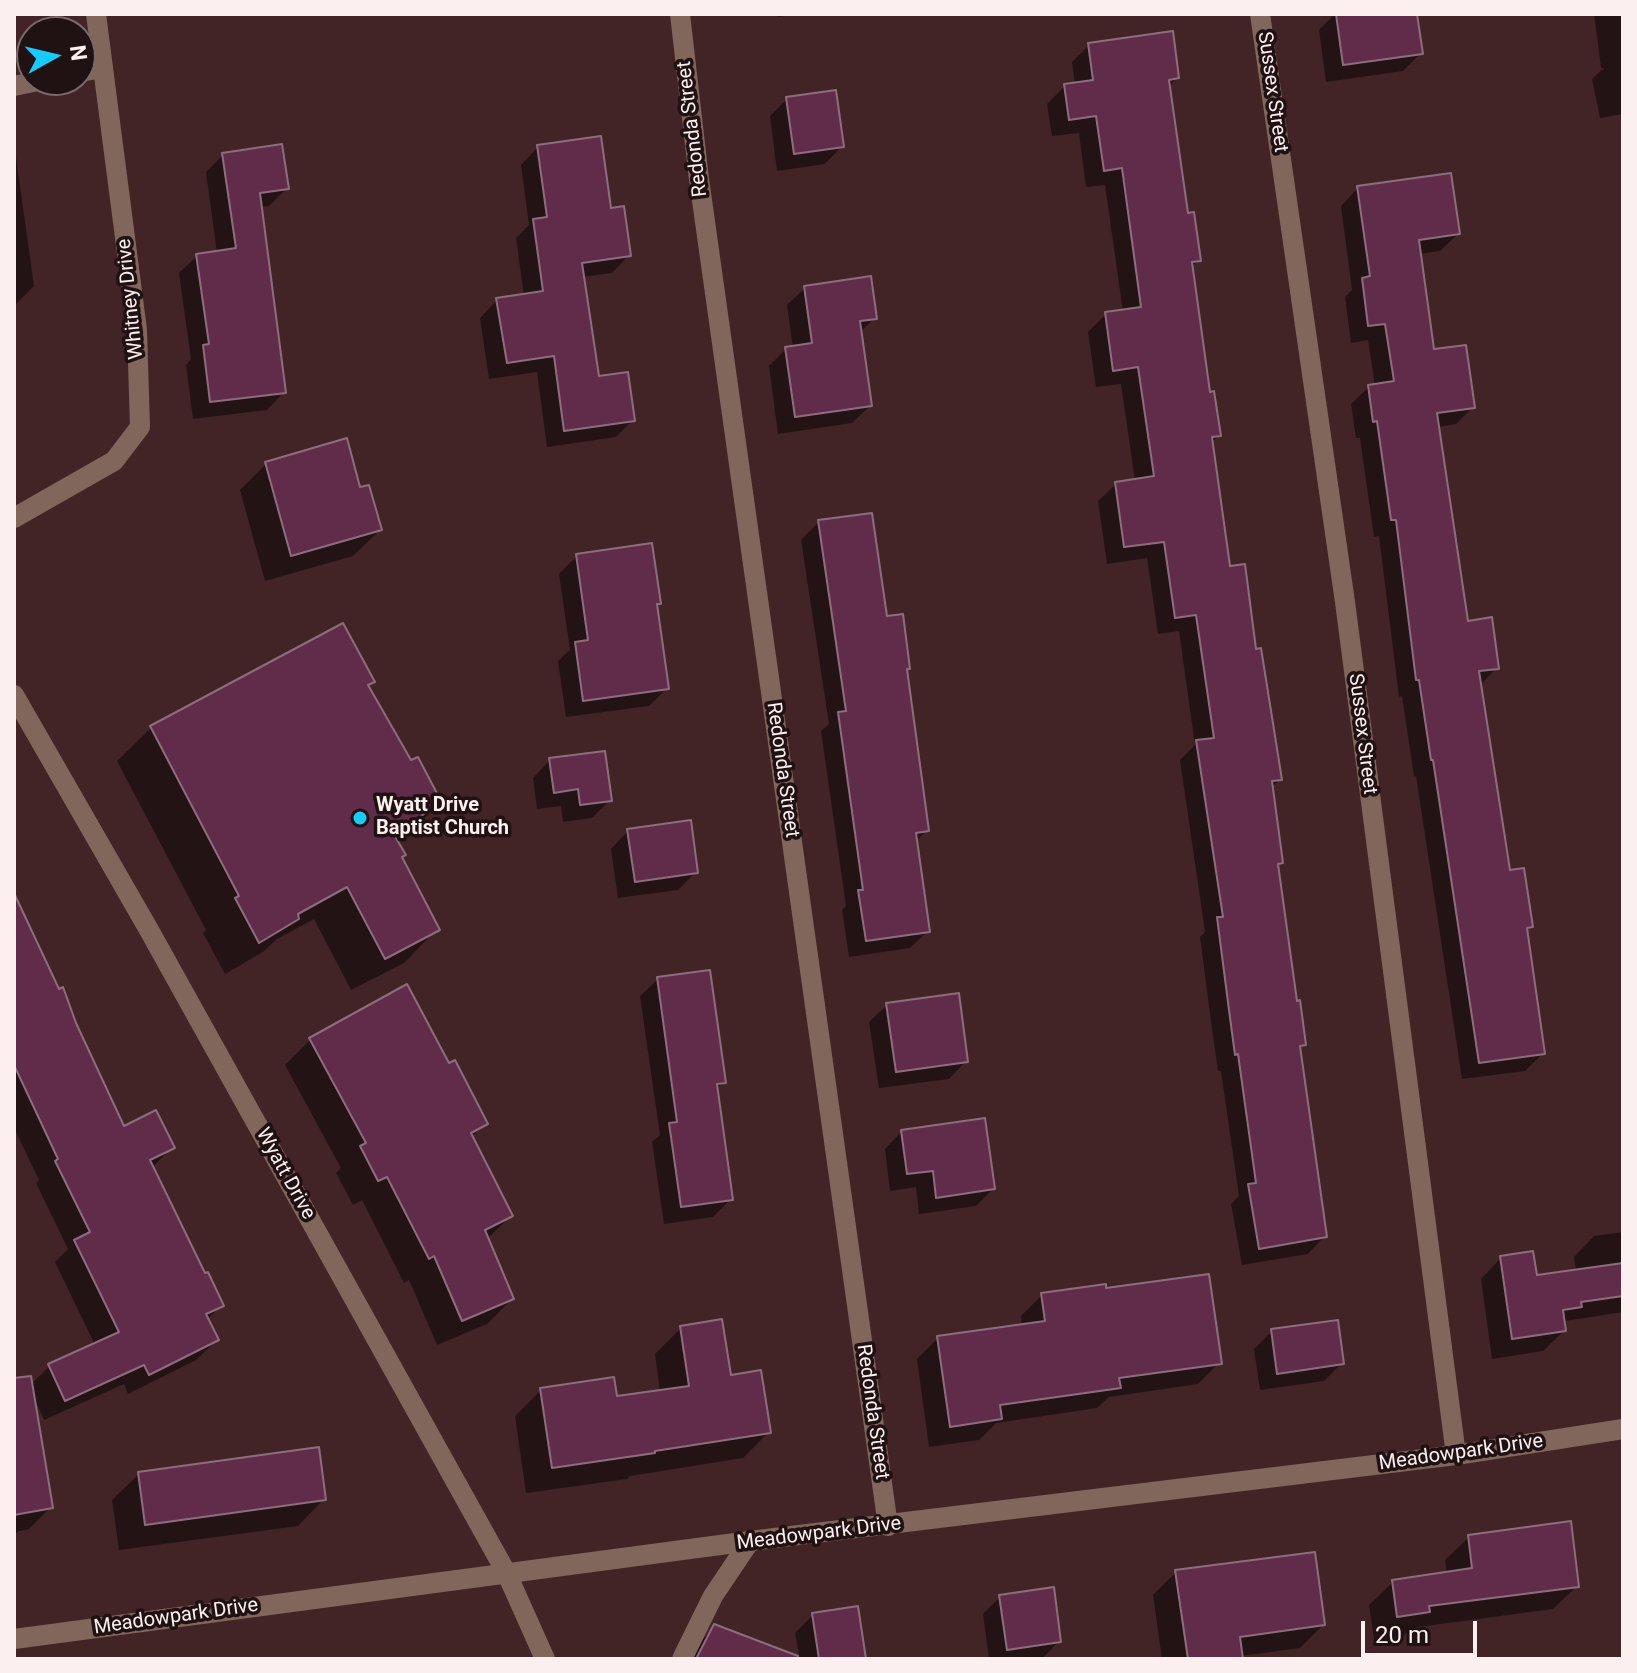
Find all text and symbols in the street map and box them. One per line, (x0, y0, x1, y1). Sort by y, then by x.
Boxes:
north arrow (16, 16, 96, 96)
street label: Sussex Street (1252, 30, 1292, 154)
text: N (65, 43, 92, 62)
street label: Redonda Street (673, 60, 713, 198)
street label: Whitney Drive (113, 238, 149, 360)
street label: Sussex Street (1343, 672, 1381, 796)
street label: Redonda Street (761, 701, 803, 839)
place label: Wyatt Drive Baptist Church (376, 794, 509, 841)
marker: Wyatt Drive Baptist Church (351, 809, 369, 827)
street label: Wyatt Drive (250, 1124, 320, 1224)
street label: Redonda Street (851, 1343, 893, 1481)
street label: Meadowpark Drive (1377, 1430, 1545, 1476)
street label: Meadowpark Drive (735, 1512, 903, 1556)
street label: Meadowpark Drive (92, 1594, 260, 1640)
scale bar (1365, 1605, 1481, 1655)
text: 20 m (1375, 1621, 1429, 1649)

